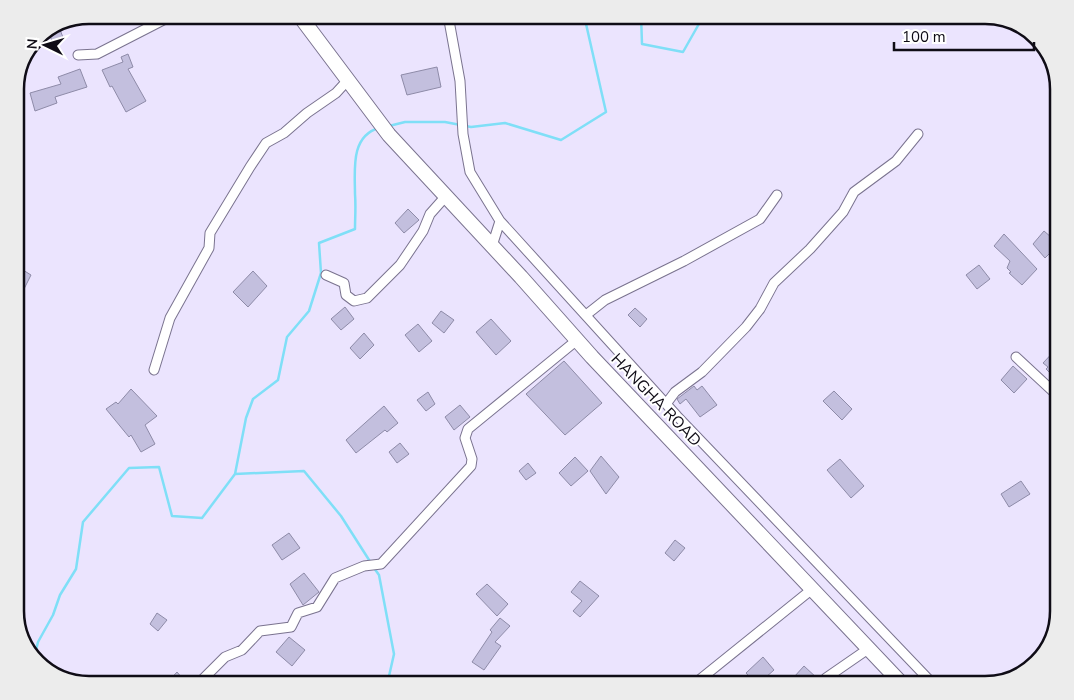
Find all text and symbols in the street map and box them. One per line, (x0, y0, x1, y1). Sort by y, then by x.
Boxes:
north arrow (20, 20, 70, 70)
scale bar (894, 20, 1034, 52)
text: 100 m (902, 27, 946, 47)
text: N (23, 38, 42, 50)
street label: HANGHA ROAD (606, 349, 706, 451)

